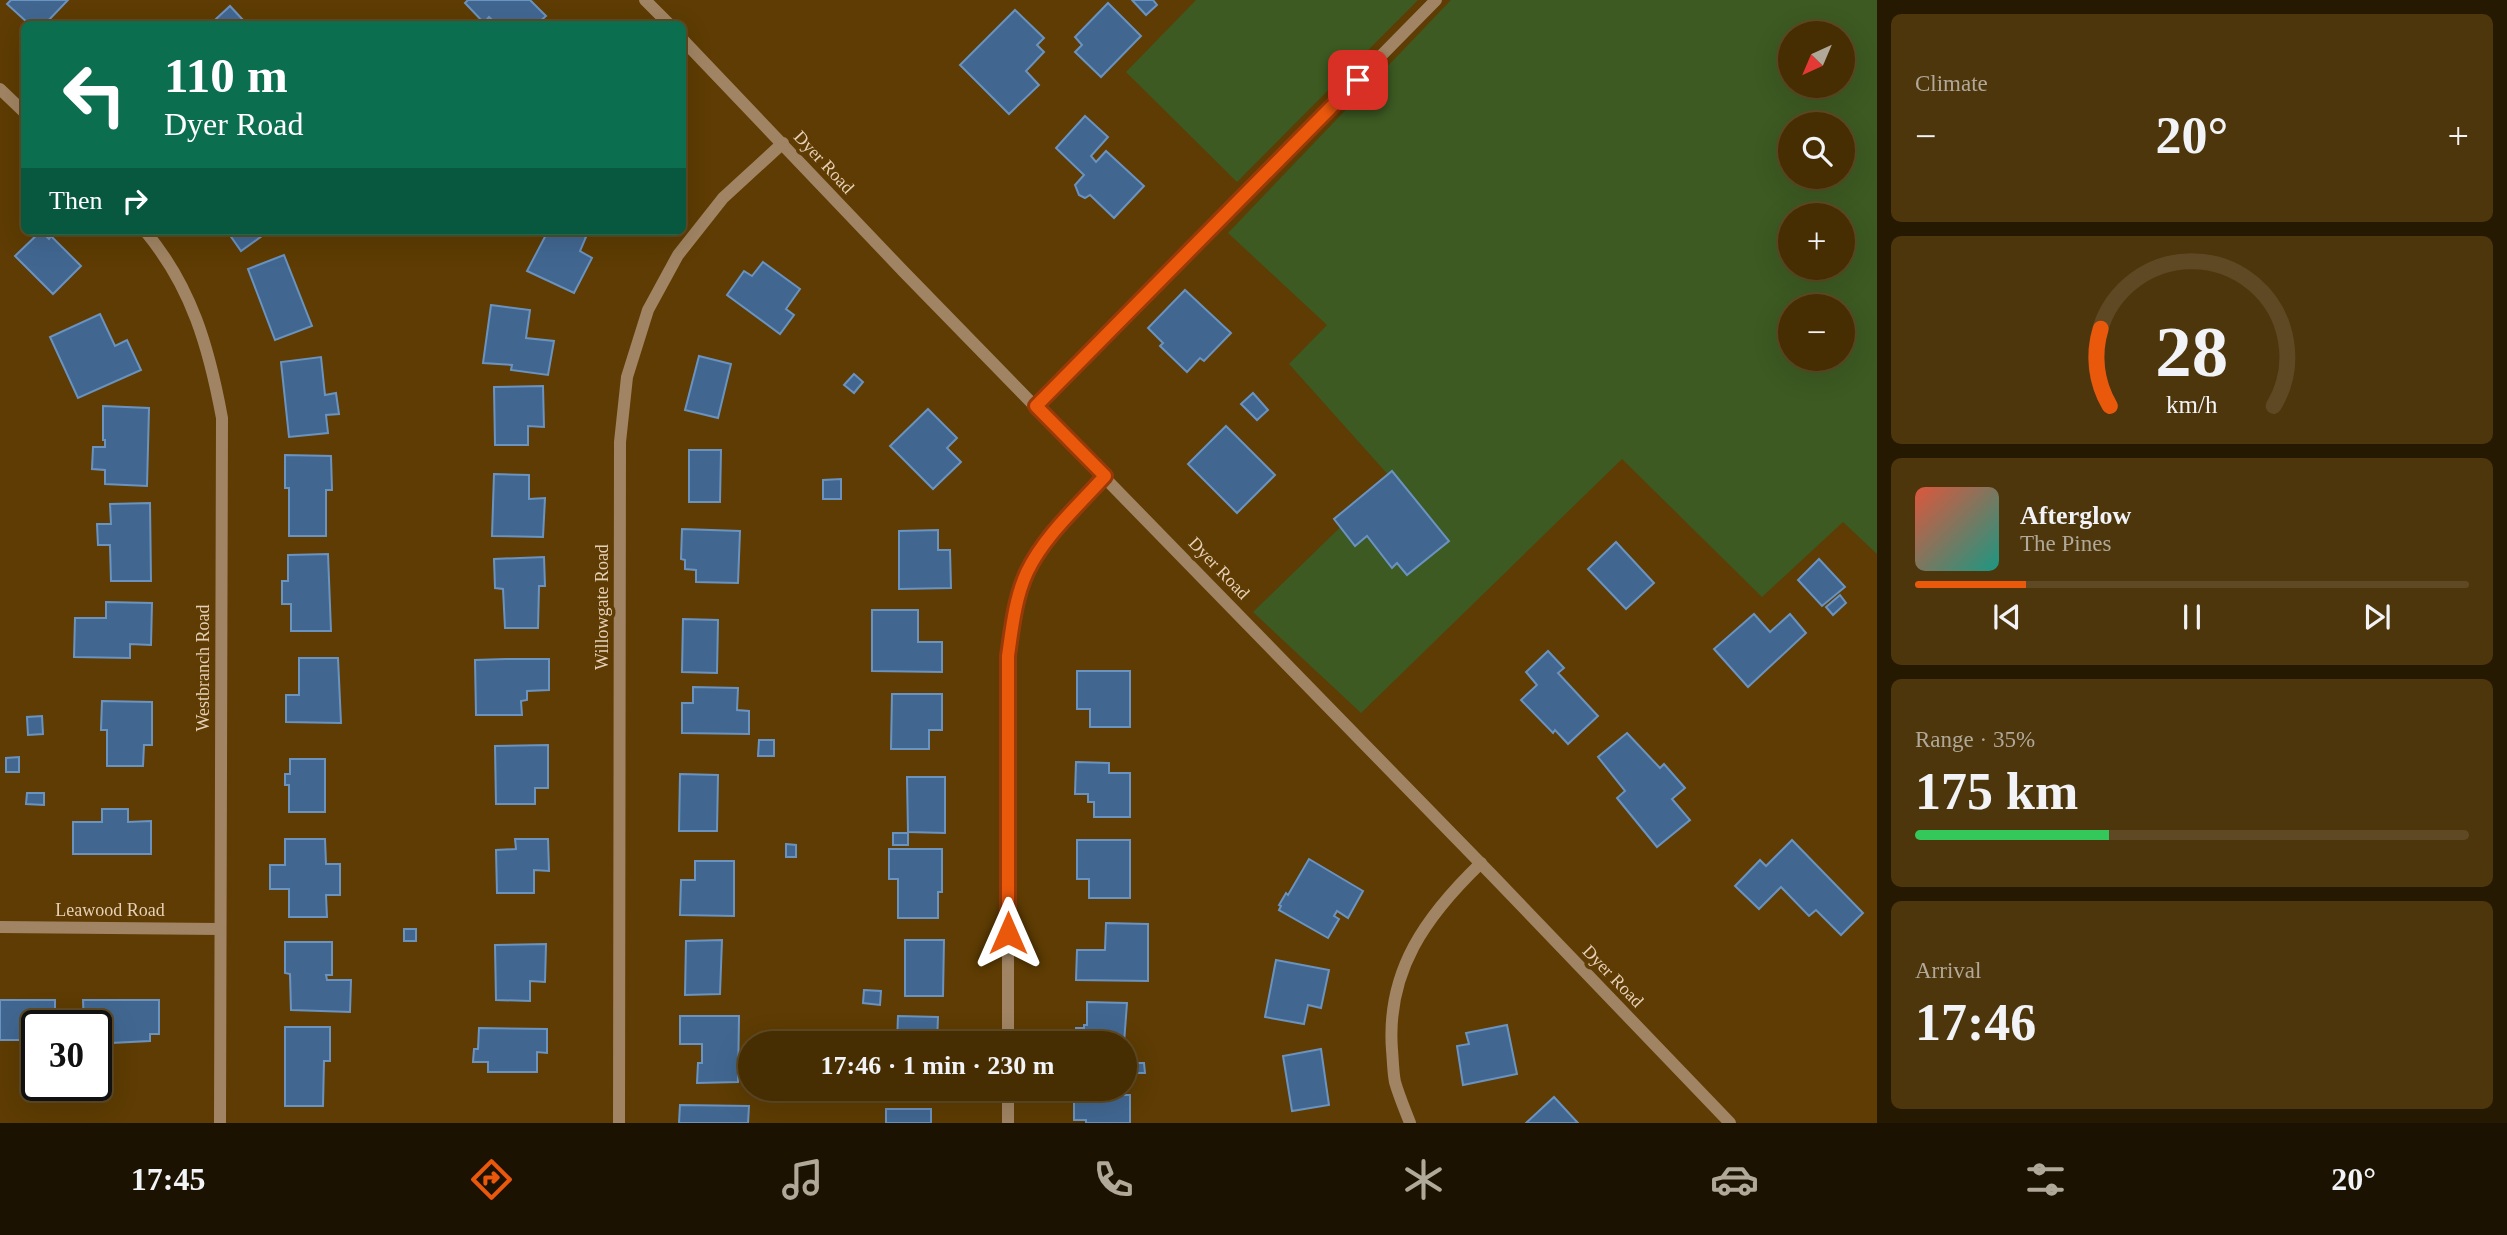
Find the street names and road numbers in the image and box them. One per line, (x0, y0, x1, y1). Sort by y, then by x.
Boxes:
street label: Dyer Road (790, 126, 858, 198)
street label: Dyer Road (1185, 533, 1253, 603)
street label: Willowgate Road (592, 544, 612, 670)
street label: Westbranch Road (193, 604, 213, 732)
street label: Leawood Road (55, 900, 165, 920)
street label: Dyer Road (1579, 941, 1647, 1011)

